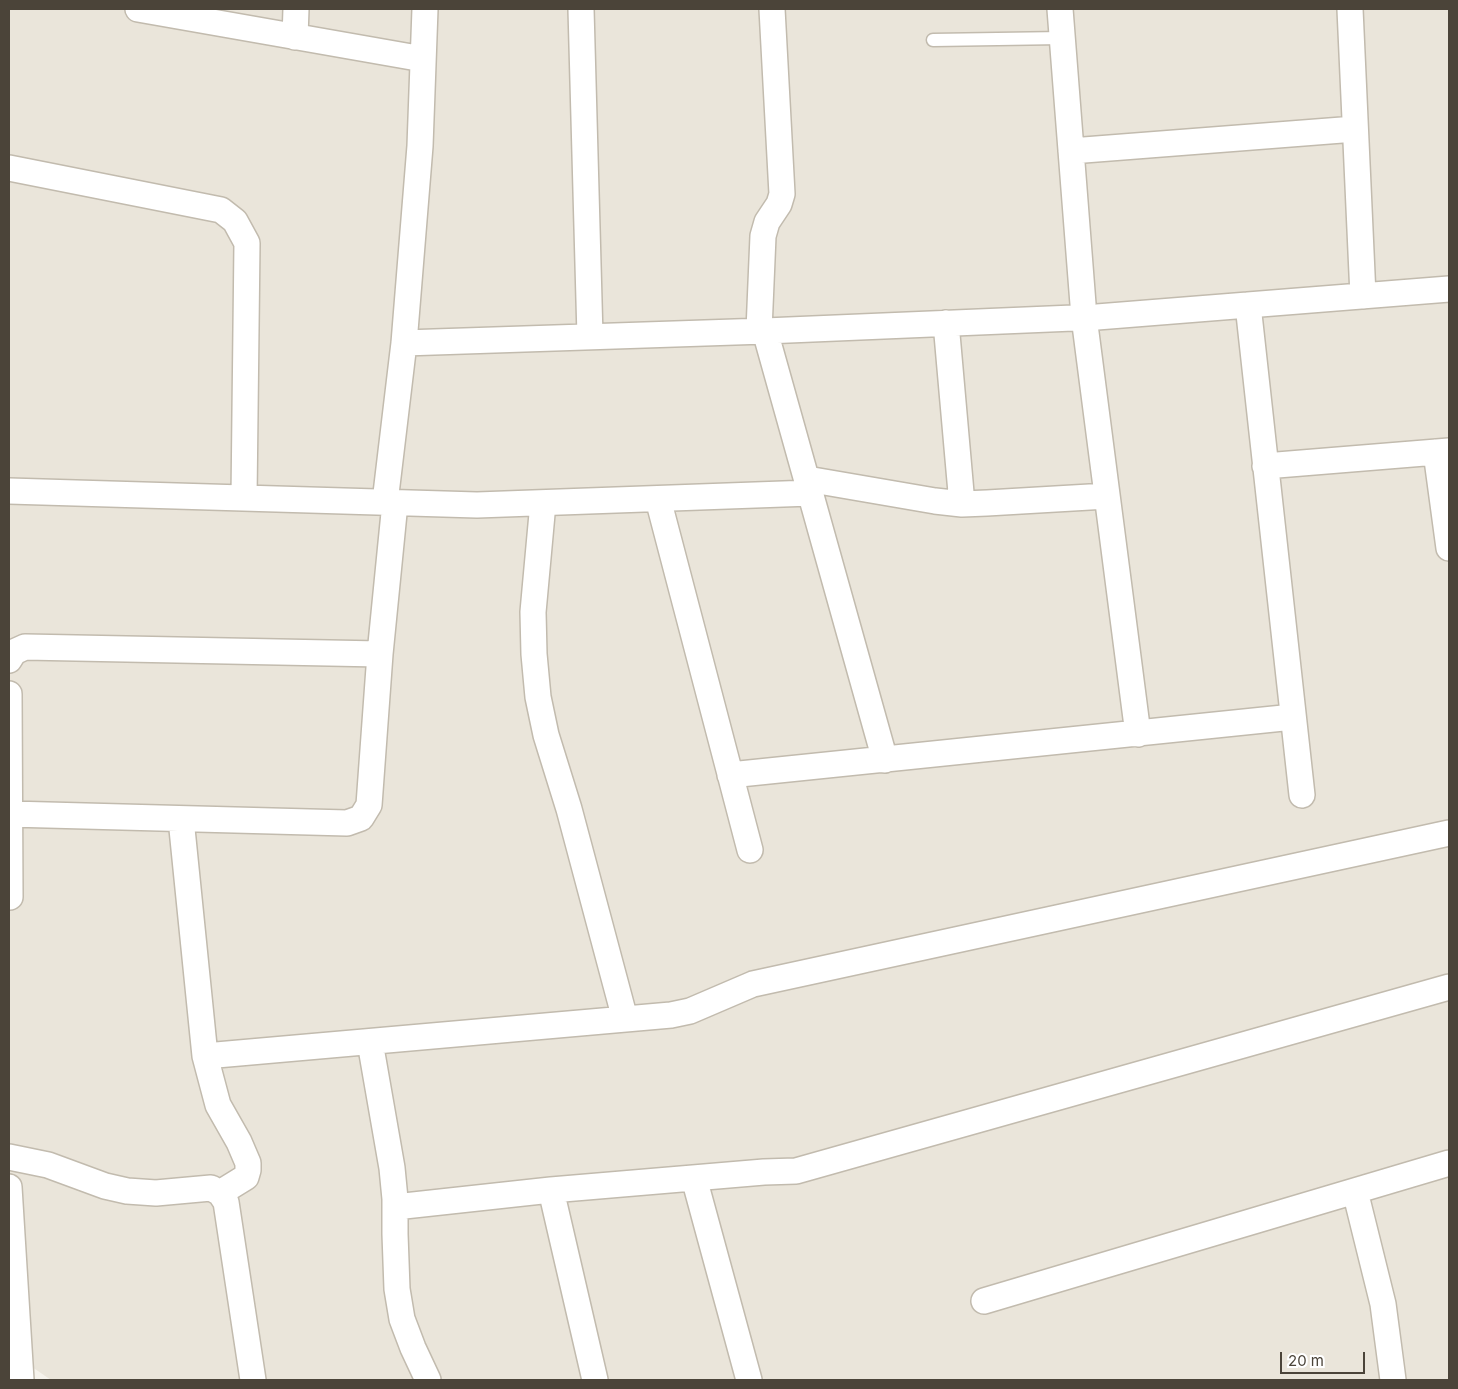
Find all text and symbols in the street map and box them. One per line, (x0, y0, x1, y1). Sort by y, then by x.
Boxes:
scale bar (1283, 1342, 1368, 1374)
text: 20 m (1288, 1351, 1324, 1370)

